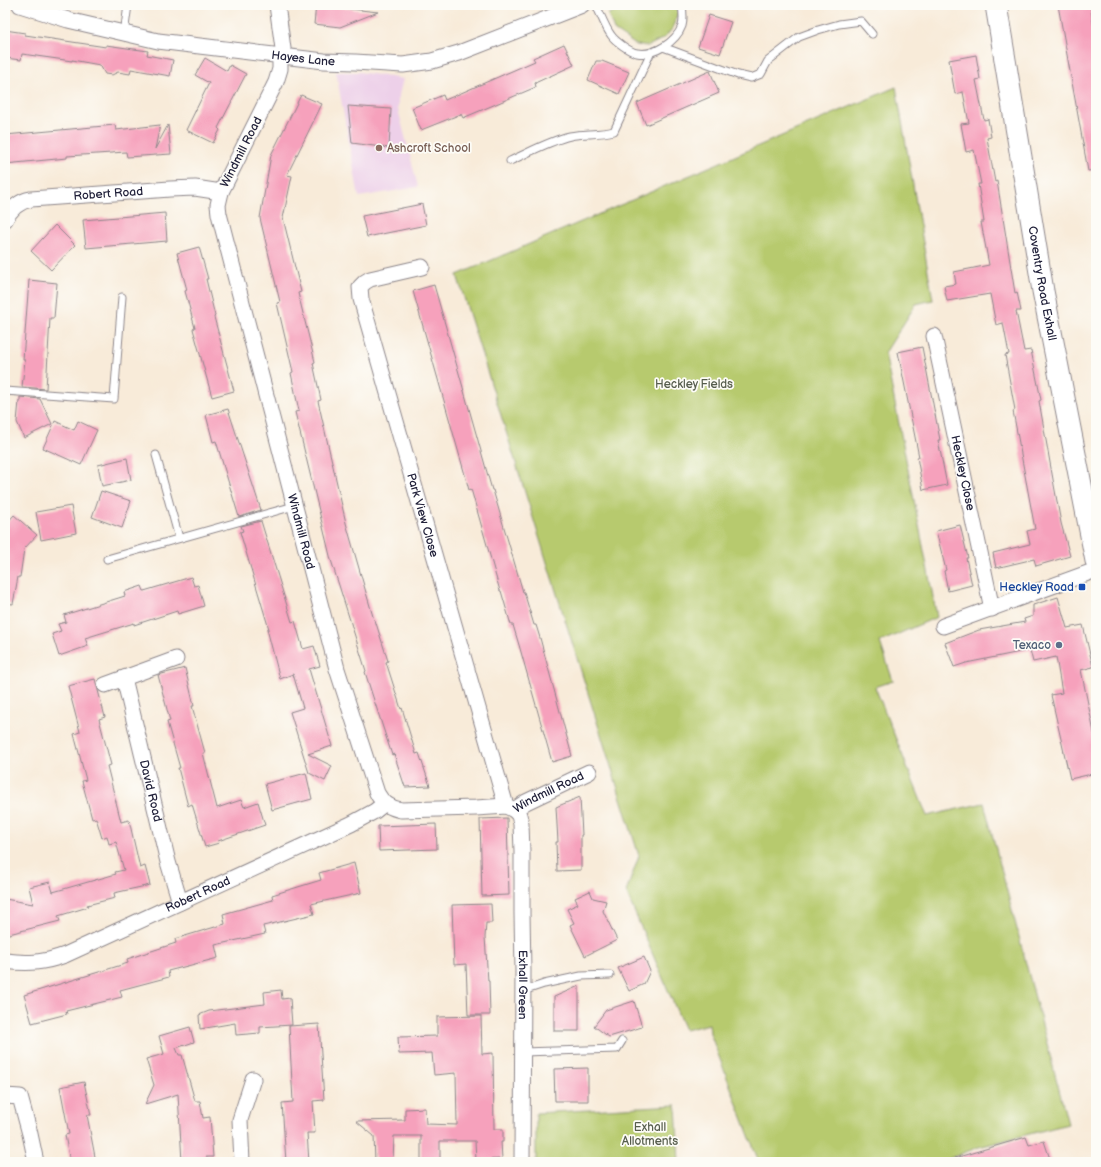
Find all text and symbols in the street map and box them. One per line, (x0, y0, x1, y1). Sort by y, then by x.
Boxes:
street label: Hayes Lane (271, 48, 335, 69)
street label: Windmill Road (217, 114, 266, 190)
place label: Ashcroft School (387, 141, 471, 156)
marker: Ashcroft School (374, 143, 384, 153)
street label: Robert Road (73, 184, 144, 204)
street label: Coventry Road Exhall (1024, 225, 1060, 342)
park label: Heckley Fields (655, 377, 733, 392)
street label: Heckley Close (947, 434, 978, 512)
street label: Park View Close (403, 471, 441, 559)
street label: Windmill Road (284, 492, 318, 571)
place label: Heckley Road (999, 580, 1074, 595)
marker: Heckley Road (1077, 582, 1087, 592)
place label: Texaco (1013, 638, 1051, 653)
marker: Texaco (1054, 640, 1064, 650)
street label: David Road (136, 758, 165, 824)
street label: Windmill Road (510, 768, 587, 816)
street label: Robert Road (163, 873, 233, 916)
street label: Exhall Green (515, 950, 530, 1020)
park label: Exhall Allotments (622, 1120, 678, 1149)

